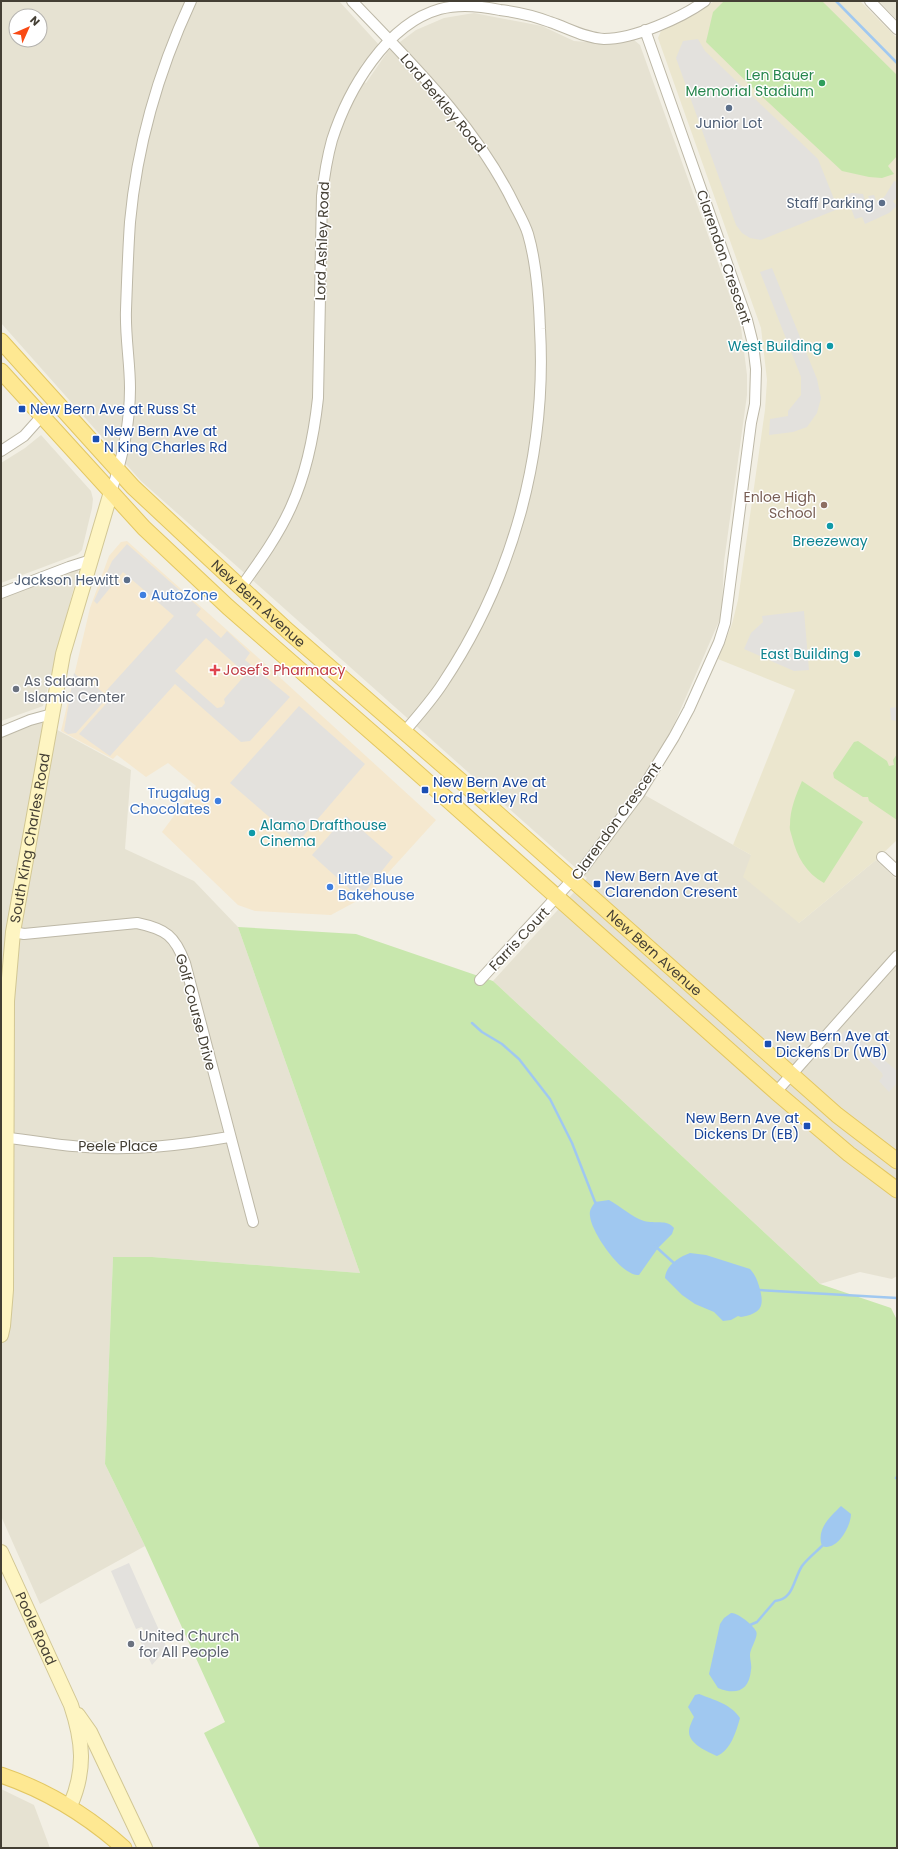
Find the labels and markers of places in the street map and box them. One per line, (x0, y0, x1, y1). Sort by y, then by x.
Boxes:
place label: Len Bauer Memorial Stadium (686, 65, 814, 101)
marker: Len Bauer Memorial Stadium (817, 78, 827, 88)
marker: Junior Lot (724, 103, 734, 113)
place label: Junior Lot (696, 113, 762, 133)
place label: Staff Parking (786, 193, 874, 213)
marker: Staff Parking (877, 198, 887, 208)
place label: West Building (728, 336, 822, 356)
marker: West Building (825, 341, 835, 351)
place label: New Bern Ave at Russ St (30, 399, 196, 419)
marker: New Bern Ave at Russ St (17, 404, 27, 414)
place label: New Bern Ave at N King Charles Rd (104, 421, 227, 457)
marker: New Bern Ave at N King Charles Rd (91, 434, 101, 444)
place label: Enloe High School (743, 487, 816, 523)
marker: Enloe High School (819, 500, 829, 510)
marker: Breezeway (825, 521, 835, 531)
place label: Breezeway (792, 531, 868, 551)
place label: Jackson Hewitt (14, 570, 119, 590)
marker: Jackson Hewitt (122, 575, 132, 585)
place label: AutoZone (151, 585, 218, 605)
marker: AutoZone (138, 590, 148, 600)
place label: East Building (760, 644, 849, 664)
marker: East Building (852, 649, 862, 659)
place label: Josef's Pharmacy (223, 660, 345, 680)
marker: Josef's Pharmacy (210, 665, 220, 675)
place label: As Salaam Islamic Center (24, 671, 125, 707)
marker: As Salaam Islamic Center (11, 684, 21, 694)
place label: New Bern Ave at Lord Berkley Rd (433, 772, 546, 808)
place label: Trugalug Chocolates (130, 783, 210, 819)
marker: New Bern Ave at Lord Berkley Rd (420, 785, 430, 795)
marker: Trugalug Chocolates (213, 796, 223, 806)
place label: Alamo Drafthouse Cinema (260, 815, 387, 851)
marker: Alamo Drafthouse Cinema (247, 828, 257, 838)
place label: New Bern Ave at Clarendon Cresent (605, 866, 737, 902)
place label: Little Blue Bakehouse (338, 869, 415, 905)
marker: New Bern Ave at Clarendon Cresent (592, 879, 602, 889)
marker: Little Blue Bakehouse (325, 882, 335, 892)
place label: New Bern Ave at Dickens Dr (WB) (776, 1026, 889, 1062)
marker: New Bern Ave at Dickens Dr (WB) (763, 1039, 773, 1049)
place label: New Bern Ave at Dickens Dr (EB) (686, 1108, 799, 1144)
marker: New Bern Ave at Dickens Dr (EB) (802, 1121, 812, 1131)
place label: United Church for All People (139, 1626, 239, 1662)
marker: United Church for All People (126, 1639, 136, 1649)

